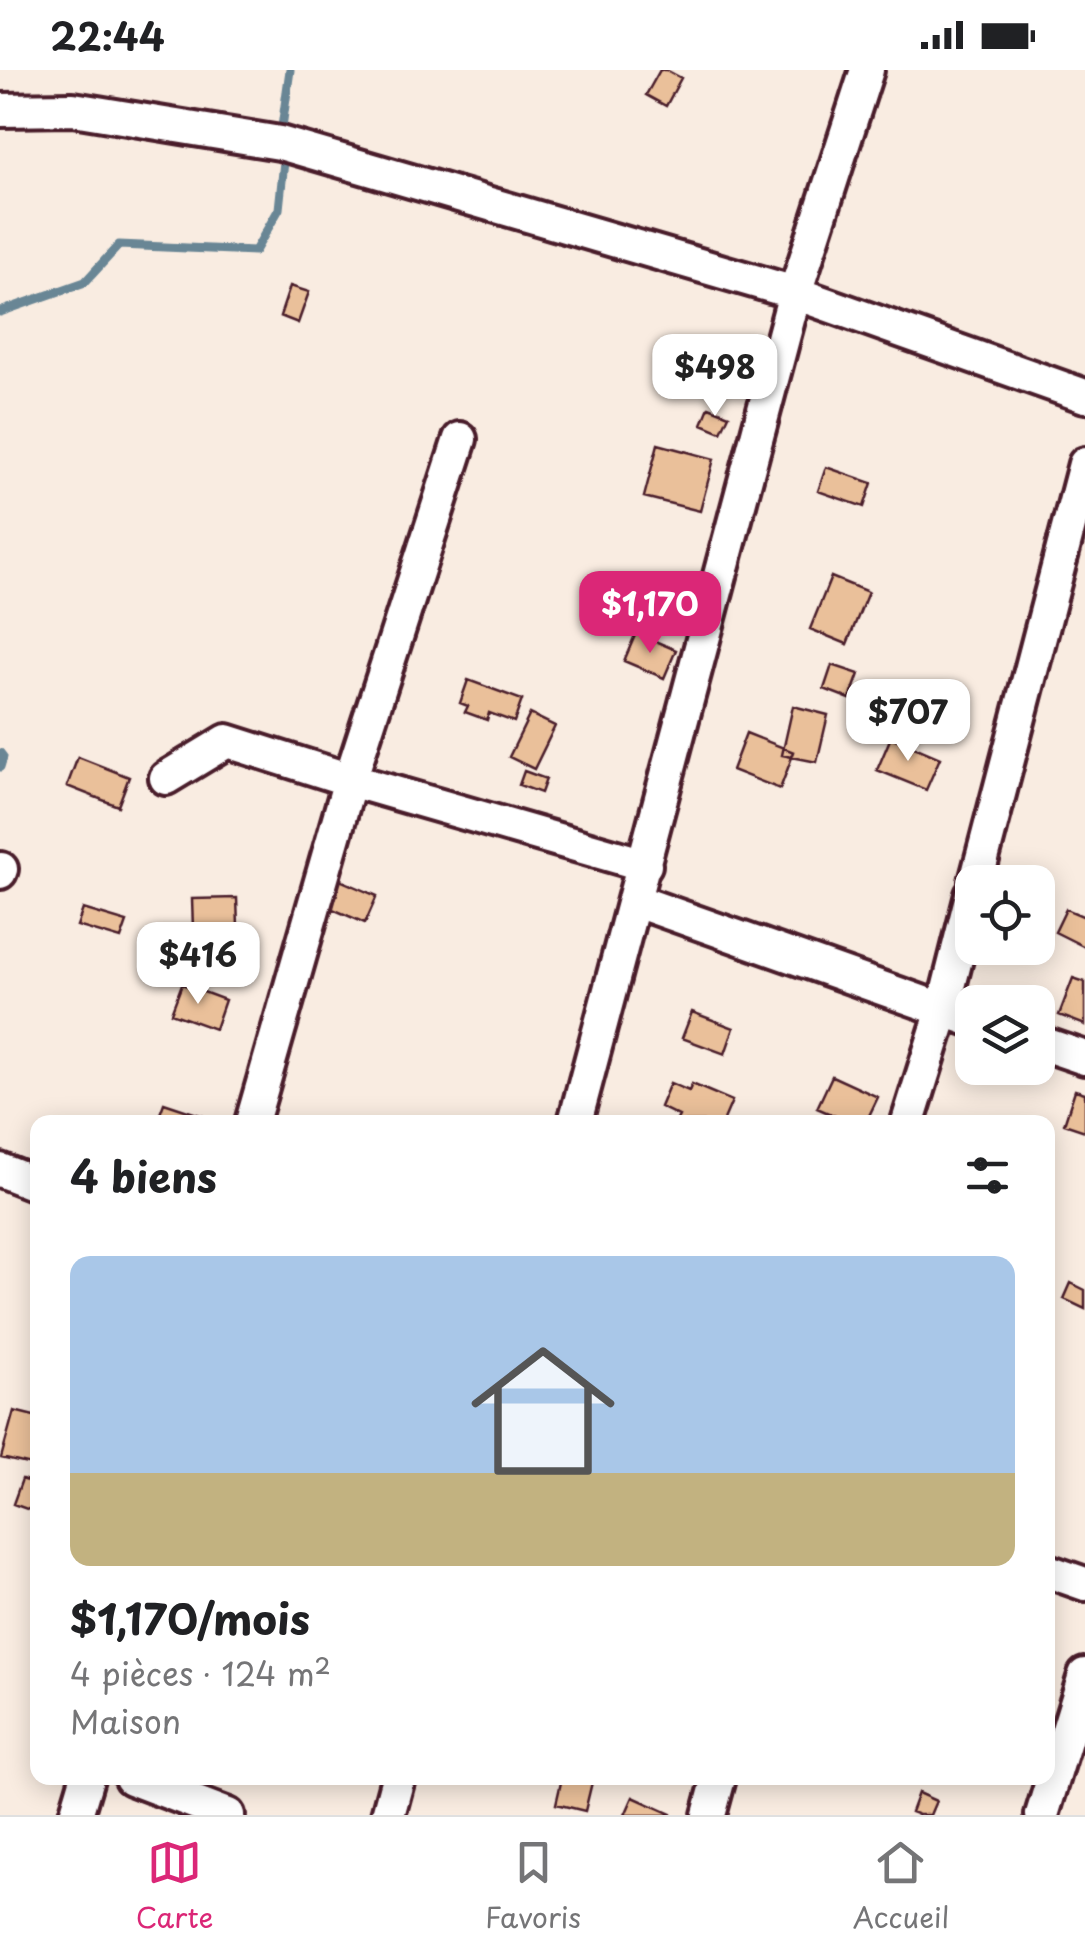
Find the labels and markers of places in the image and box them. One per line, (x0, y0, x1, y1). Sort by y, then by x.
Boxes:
pin: $498 (656, 334, 774, 419)
pin: $1,170 (569, 571, 731, 656)
pin: $707 (849, 679, 967, 764)
pin: $416 (139, 922, 257, 1007)

